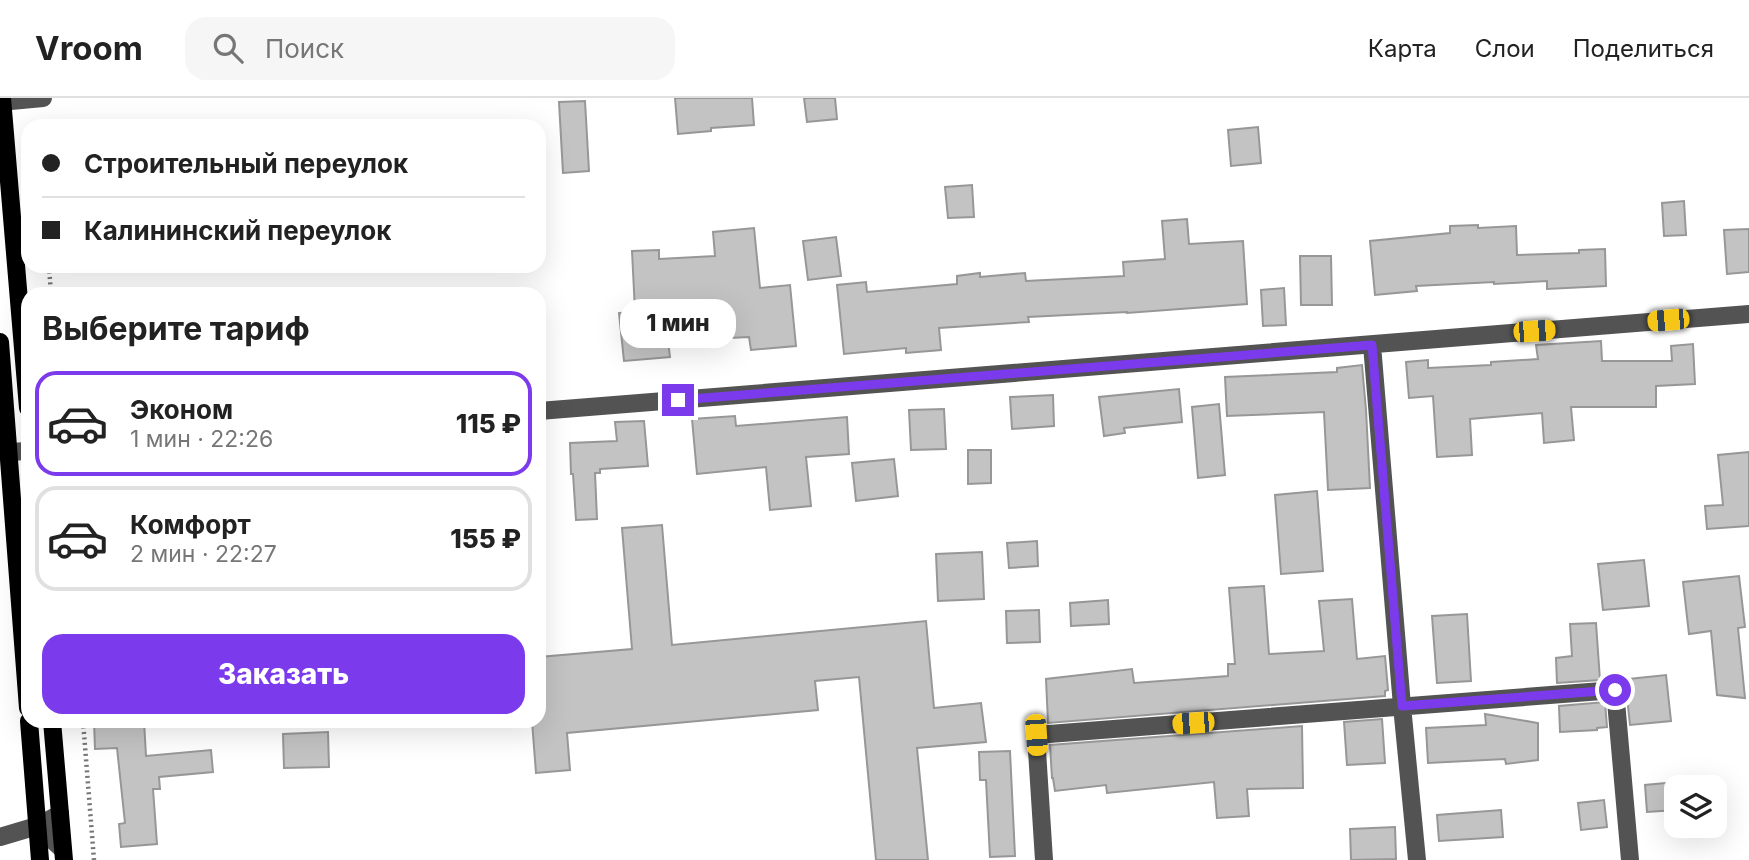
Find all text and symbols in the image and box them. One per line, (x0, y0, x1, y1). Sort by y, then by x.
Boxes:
search box (185, 17, 675, 80)
text: Vroom (35, 28, 143, 68)
icon: search (209, 29, 247, 67)
text: Поиск (265, 33, 344, 64)
text: Карта (1368, 34, 1437, 63)
text: Слои (1475, 34, 1535, 63)
text: Поделиться (1573, 34, 1714, 63)
text: Строительный переулок (84, 148, 408, 179)
text: Калининский переулок (84, 215, 391, 246)
callout: 1 мин (620, 299, 736, 348)
car (1647, 308, 1690, 332)
text: Выберите тариф (42, 309, 310, 348)
text: 1 мин (646, 309, 710, 337)
car (1513, 319, 1556, 343)
route end (662, 384, 694, 416)
icon: car (46, 392, 109, 455)
text: Эконом (130, 394, 233, 425)
text: 115 ₽ (456, 408, 521, 439)
text: 1 мин · 22:26 (130, 425, 273, 453)
icon: car (46, 507, 109, 570)
text: Комфорт (130, 509, 251, 540)
text: 155 ₽ (450, 523, 521, 554)
text: 2 мин · 22:27 (130, 540, 277, 568)
button: Заказать (42, 634, 525, 714)
route start (1599, 674, 1631, 706)
car (1172, 711, 1215, 735)
car (1025, 713, 1048, 757)
map controls (1664, 775, 1727, 838)
button: layers (1664, 775, 1727, 838)

